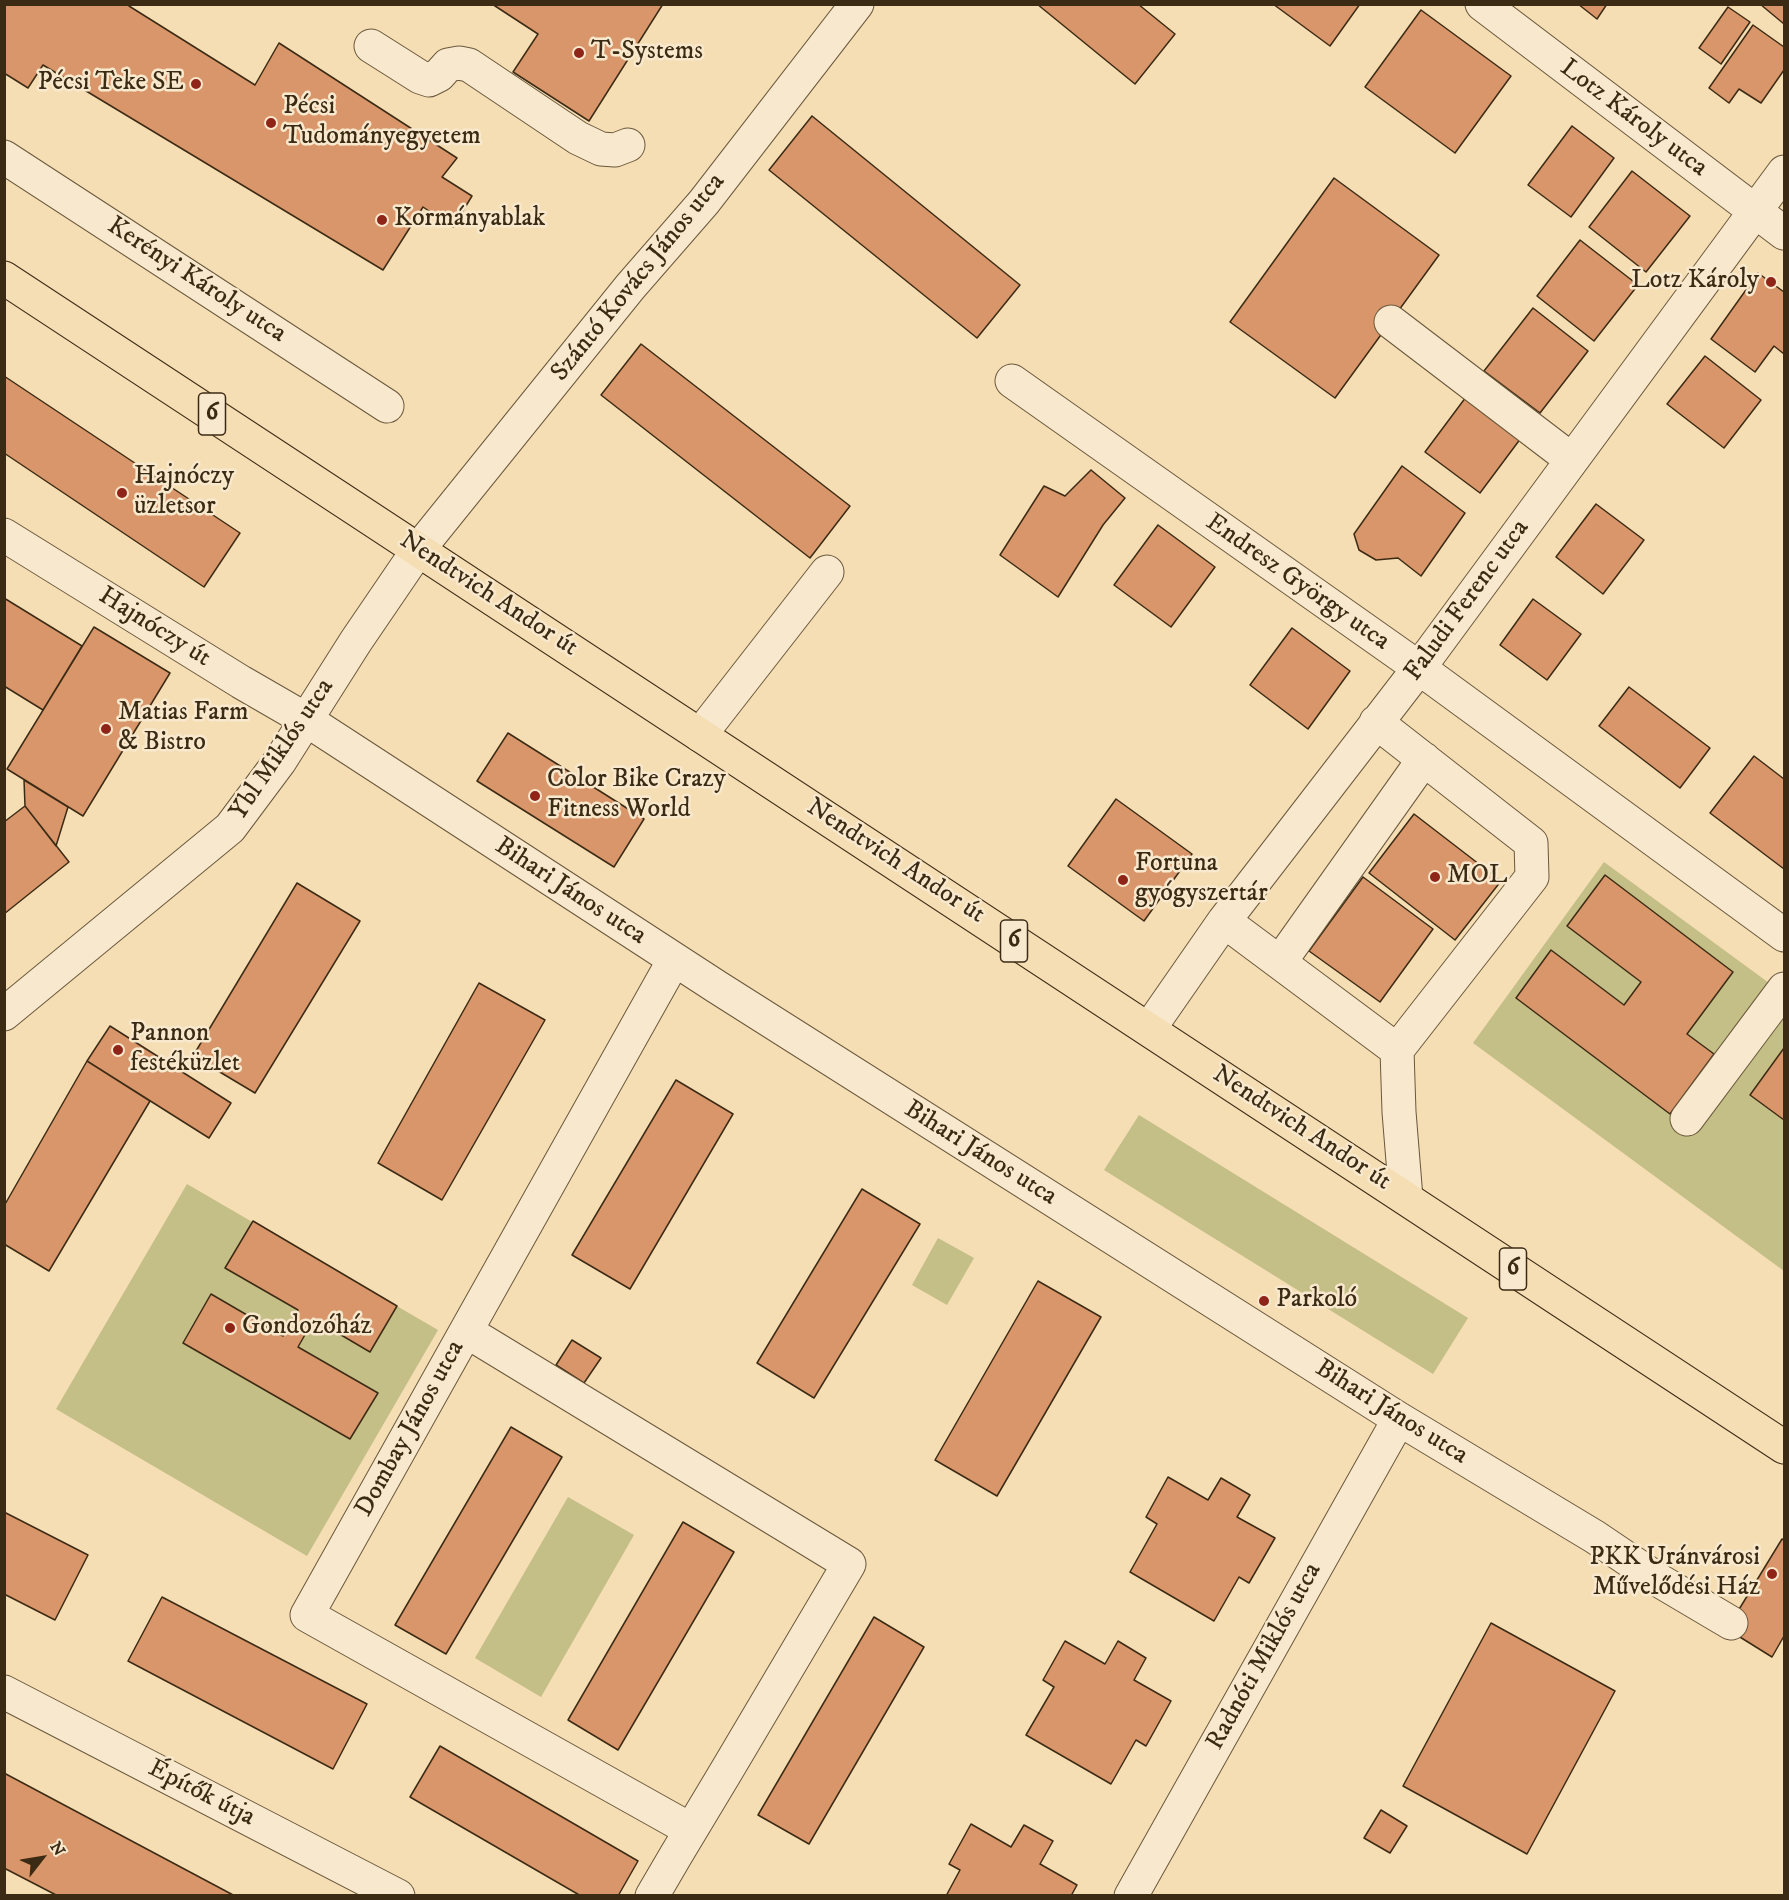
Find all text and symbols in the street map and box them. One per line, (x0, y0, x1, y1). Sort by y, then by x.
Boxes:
place label: T-Systems (591, 37, 703, 69)
marker: T-Systems (572, 46, 586, 60)
street label: Lotz Károly utca (1553, 53, 1713, 185)
place label: Pécsi Teke SE (37, 68, 184, 100)
marker: Pécsi Teke SE (189, 77, 203, 91)
place label: Pécsi Tudományegyetem (283, 92, 481, 154)
marker: Pécsi Tudományegyetem (264, 116, 278, 130)
street label: Szántó Kovács János utca (545, 168, 733, 388)
place label: Kormányablak (394, 204, 545, 236)
street label: Kerényi Károly utca (101, 211, 291, 351)
marker: Kormányablak (375, 213, 389, 227)
place label: Lotz Károly (1631, 266, 1759, 298)
marker: Lotz Károly (1764, 275, 1778, 289)
road number: 6 (198, 393, 226, 435)
place label: Hajnóczy üzletsor (134, 462, 234, 524)
marker: Hajnóczy üzletsor (115, 486, 129, 500)
street label: Endresz György utca (1199, 508, 1395, 658)
street label: Faludi Ferenc utca (1399, 514, 1537, 688)
street label: Nendtvich Andor út (393, 526, 583, 664)
street label: Hajnóczy út (92, 581, 216, 675)
street label: Ybl Miklós utca (224, 673, 342, 827)
place label: Matias Farm & Bistro (118, 698, 249, 760)
marker: Matias Farm & Bistro (99, 722, 113, 736)
place label: Color Bike Crazy Fitness World (547, 765, 726, 826)
marker: Color Bike Crazy Fitness World (528, 789, 542, 803)
street label: Nendtvich Andor út (800, 793, 990, 931)
street label: Bihari János utca (489, 832, 651, 952)
place label: Fortuna gyógyszertár (1135, 849, 1268, 910)
place label: MOL (1447, 861, 1507, 893)
marker: MOL (1428, 870, 1442, 884)
marker: Fortuna gyógyszertár (1116, 873, 1130, 887)
road number: 6 (1000, 920, 1028, 962)
place label: Pannon festéküzlet (130, 1019, 240, 1080)
marker: Pannon festéküzlet (111, 1043, 125, 1057)
street label: Nendtvich Andor út (1206, 1060, 1396, 1198)
street label: Bihari János utca (898, 1095, 1062, 1213)
road number: 6 (1500, 1248, 1526, 1290)
place label: Parkoló (1276, 1285, 1357, 1317)
marker: Parkoló (1257, 1294, 1271, 1308)
place label: Gondozóház (242, 1312, 372, 1344)
marker: Gondozóház (223, 1321, 237, 1335)
street label: Dombay János utca (350, 1335, 472, 1523)
street label: Bihari János utca (1309, 1354, 1473, 1472)
place label: PKK Uránvárosi Művelődési Ház (1589, 1543, 1760, 1604)
street label: Radnóti Miklós utca (1201, 1558, 1329, 1756)
marker: PKK Uránvárosi Művelődési Ház (1765, 1567, 1779, 1581)
street label: Építők útja (142, 1754, 260, 1834)
north arrow (12, 1828, 72, 1888)
text: N (45, 1838, 69, 1860)

